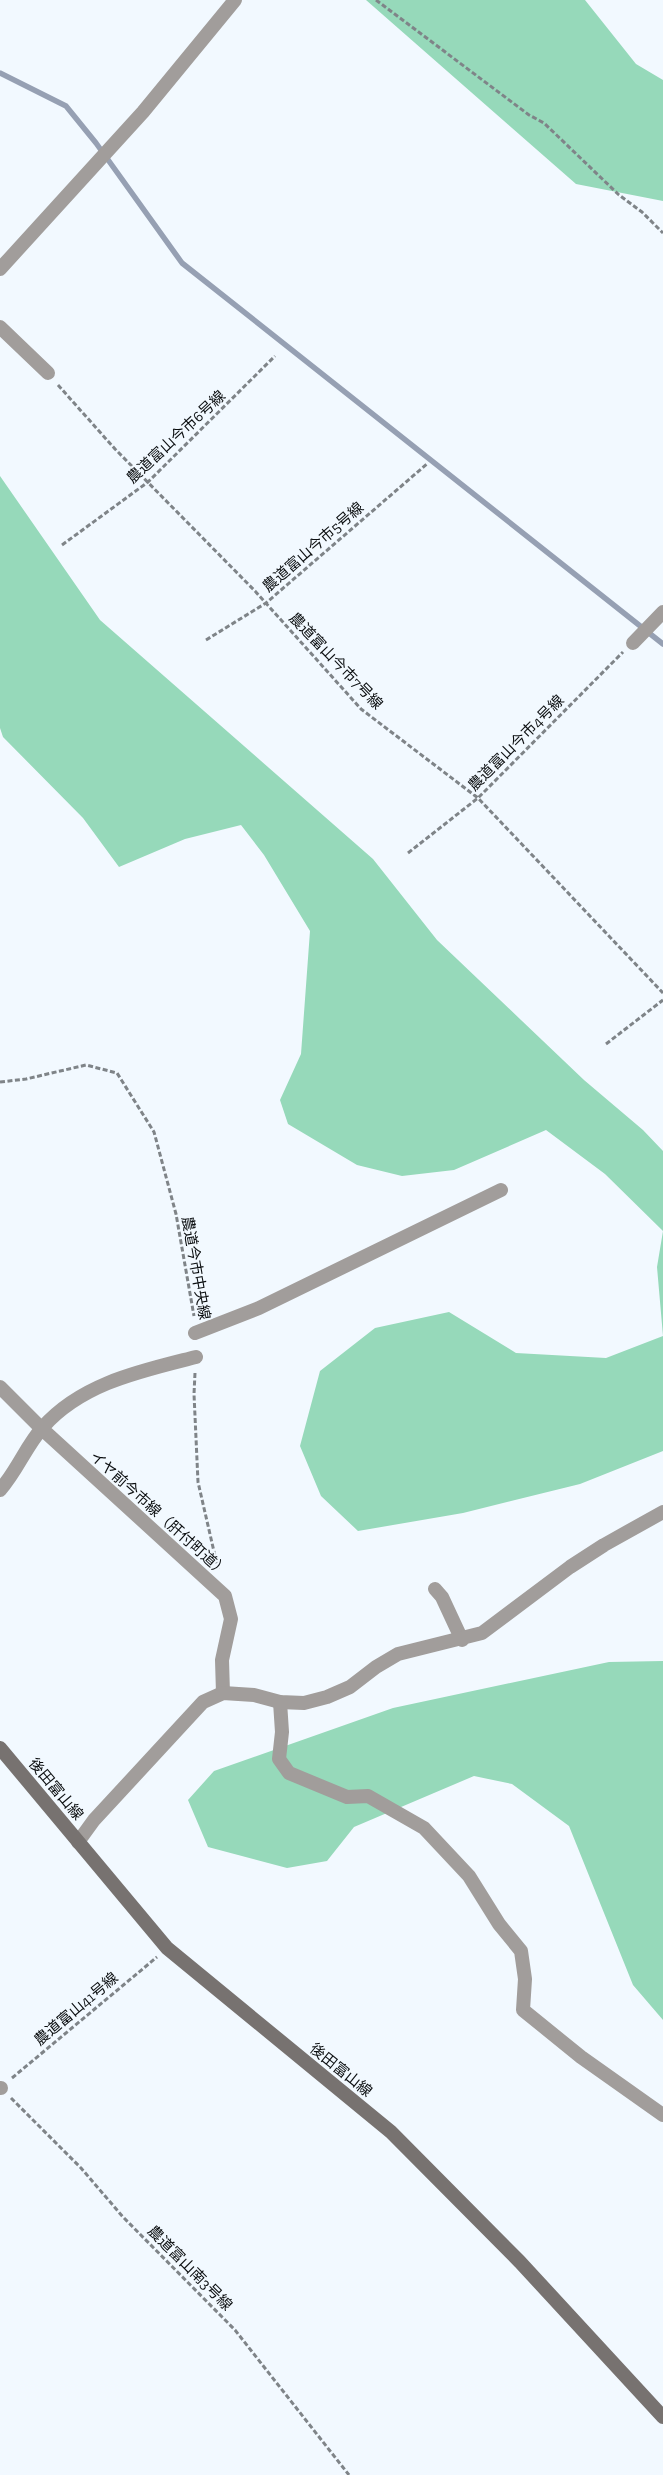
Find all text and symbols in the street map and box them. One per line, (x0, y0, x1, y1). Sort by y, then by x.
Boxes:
street label: 農道富山今市6号線 (123, 387, 229, 487)
street label: 農道富山今市5号線 (259, 498, 367, 596)
street label: 農道富山今市7号線 (285, 609, 387, 713)
street label: 農道富山今市4号線 (464, 691, 568, 795)
street label: 農道今市中央線 (178, 1215, 214, 1321)
street label: イヤ前今市線（肝付町道） (86, 1447, 232, 1581)
street label: 後田富山線 (25, 1754, 87, 1824)
street label: 農道富山41号線 (30, 1969, 122, 2049)
street label: 後田富山線 (306, 2039, 376, 2101)
street label: 農道富山南3号線 (144, 2222, 236, 2314)

